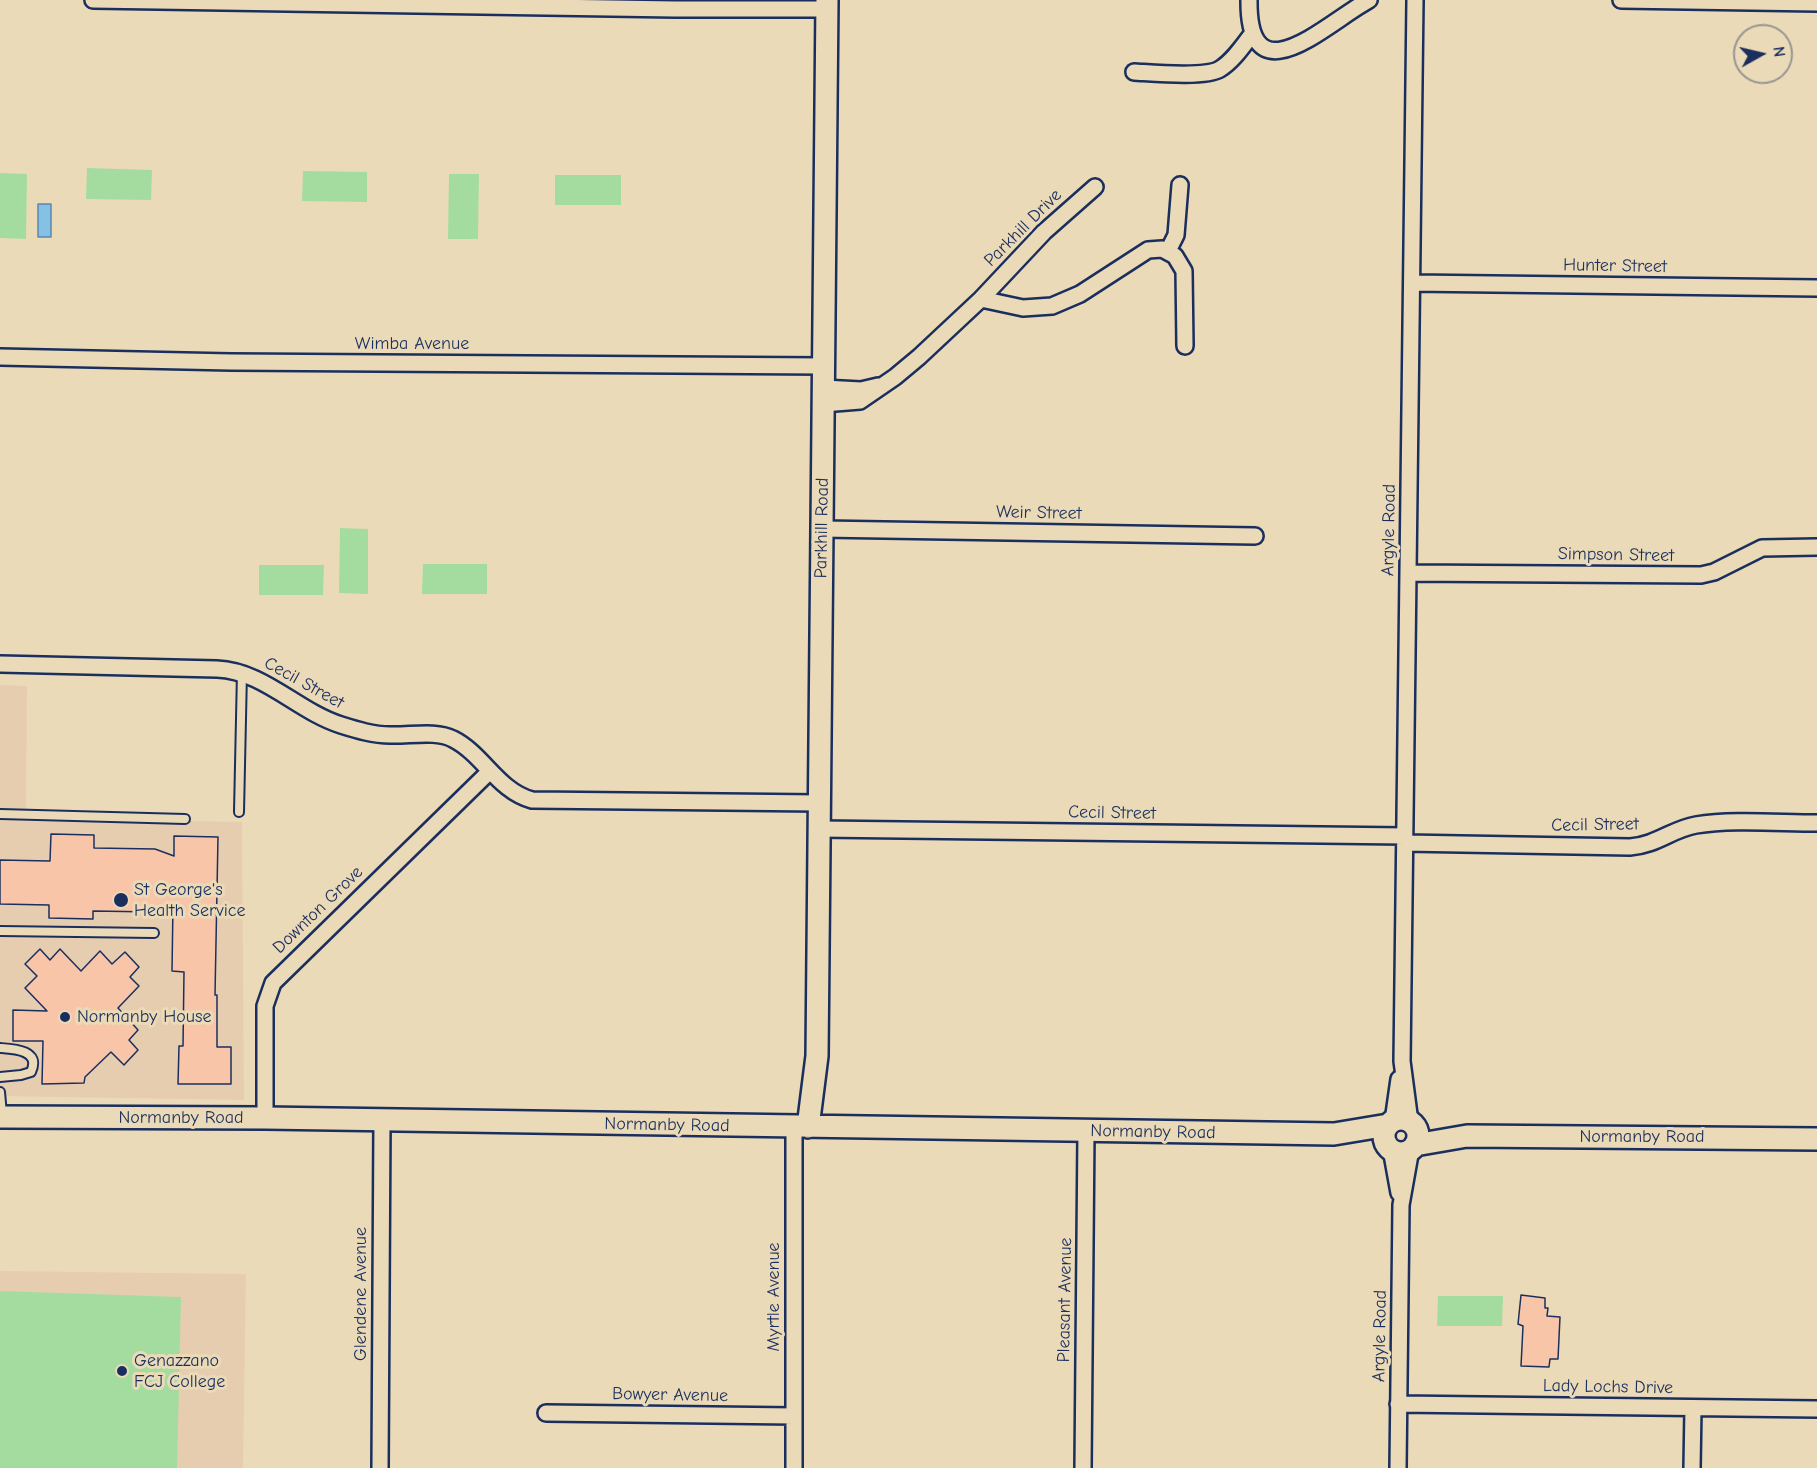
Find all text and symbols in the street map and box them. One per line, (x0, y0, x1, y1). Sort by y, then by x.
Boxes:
north arrow (1733, 24, 1793, 84)
text: N (1769, 45, 1788, 58)
street label: Parkhill Drive (980, 185, 1066, 271)
street label: Hunter Street (1563, 254, 1667, 278)
street label: Wimba Avenue (355, 333, 469, 355)
street label: Parkhill Road (810, 477, 834, 579)
street label: Argyle Road (1377, 484, 1401, 576)
street label: Weir Street (996, 501, 1082, 525)
street label: Simpson Street (1558, 543, 1674, 567)
street label: Cecil Street (260, 652, 348, 714)
street label: Cecil Street (1068, 801, 1156, 825)
street label: Cecil Street (1551, 813, 1639, 837)
street label: Downton Grove (269, 862, 367, 958)
place label: St George's Health Service (134, 879, 245, 922)
marker: St George's Health Service (112, 891, 130, 909)
place label: Normanby House (77, 1006, 211, 1028)
marker: Normanby House (58, 1010, 72, 1024)
street label: Normanby Road (118, 1107, 244, 1129)
street label: Normanby Road (604, 1113, 730, 1137)
street label: Normanby Road (1090, 1120, 1216, 1144)
street label: Normanby Road (1579, 1126, 1705, 1148)
street label: Glendene Avenue (350, 1227, 372, 1361)
street label: Pleasant Avenue (1053, 1237, 1077, 1363)
street label: Myrtle Avenue (763, 1242, 785, 1352)
street label: Argyle Road (1368, 1290, 1392, 1382)
place label: Genazzano FCJ College (134, 1350, 225, 1392)
marker: Genazzano FCJ College (115, 1364, 129, 1378)
street label: Lady Lochs Drive (1543, 1375, 1673, 1399)
street label: Bowyer Avenue (612, 1383, 728, 1407)

